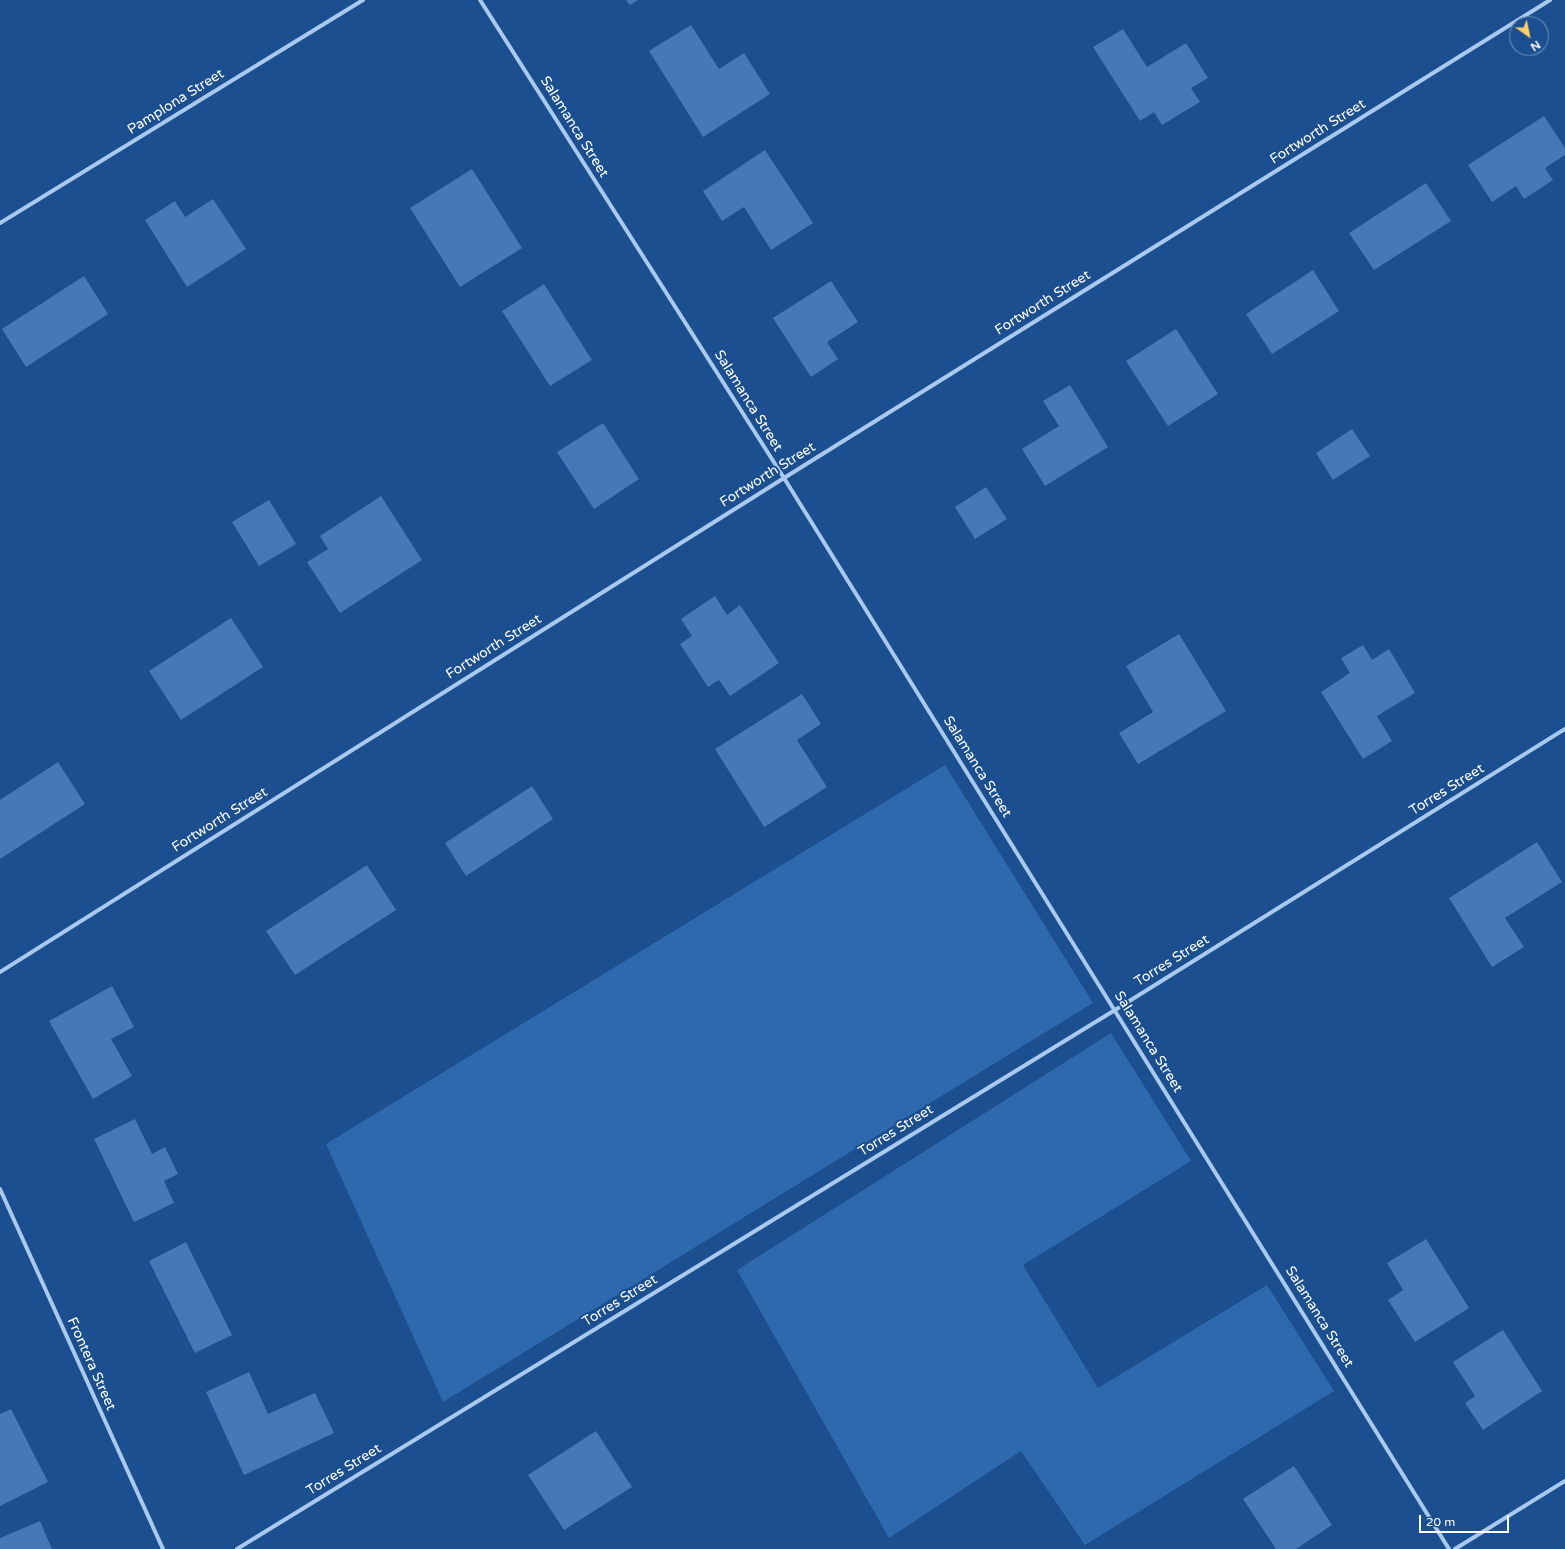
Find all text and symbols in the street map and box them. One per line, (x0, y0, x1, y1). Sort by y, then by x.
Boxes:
north arrow (1509, 16, 1549, 56)
text: N (1528, 38, 1543, 54)
street label: Pamplona Street (125, 66, 227, 138)
street label: Salamanca Street (536, 73, 612, 181)
street label: Fortworth Street (1267, 96, 1369, 168)
street label: Fortworth Street (992, 267, 1094, 339)
street label: Salamanca Street (710, 347, 786, 455)
street label: Fortworth Street (717, 439, 819, 511)
street label: Fortworth Street (443, 611, 545, 683)
street label: Salamanca Street (939, 713, 1015, 821)
street label: Torres Street (1407, 760, 1487, 820)
street label: Fortworth Street (169, 784, 271, 856)
street label: Torres Street (1132, 931, 1212, 991)
street label: Salamanca Street (1110, 988, 1186, 1096)
street label: Torres Street (856, 1101, 936, 1161)
street label: Salamanca Street (1281, 1263, 1357, 1371)
street label: Torres Street (580, 1271, 660, 1331)
street label: Frontera Street (63, 1315, 119, 1413)
street label: Torres Street (304, 1440, 384, 1500)
scale bar (1421, 1507, 1511, 1533)
text: 20 m (1426, 1515, 1455, 1529)

